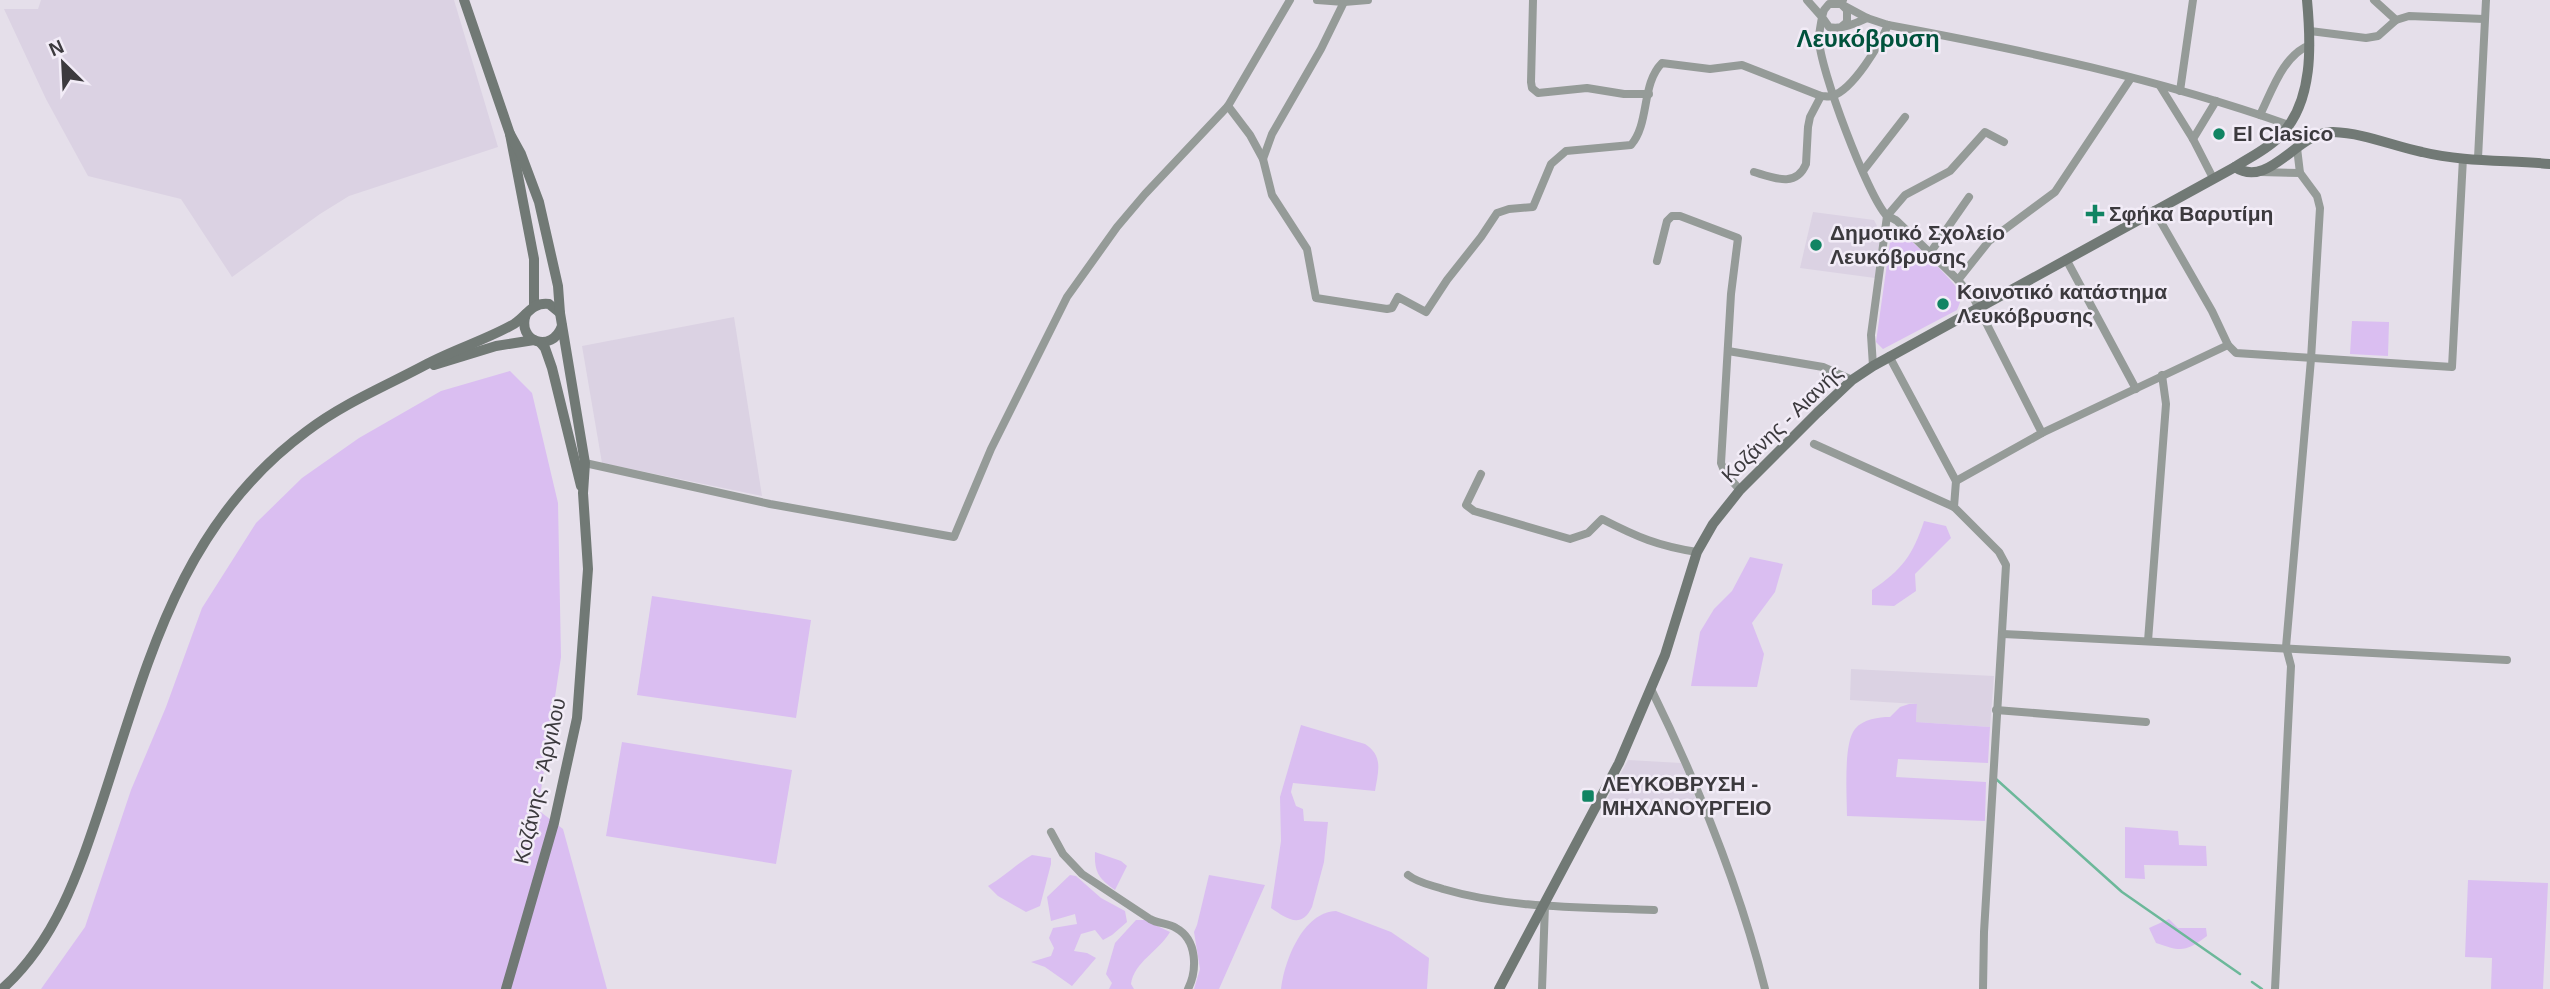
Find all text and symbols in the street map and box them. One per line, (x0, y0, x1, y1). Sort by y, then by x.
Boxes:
district label: Λευκόβρυση (1796, 25, 1940, 52)
north arrow (28, 28, 98, 98)
text: N (46, 36, 67, 60)
place label: El Clasico (2233, 122, 2333, 145)
marker: El Clasico (2211, 126, 2227, 142)
place label: Σφήκα Βαρυτίμη (2109, 202, 2273, 225)
marker: Σφήκα Βαρυτίμη (2087, 206, 2103, 222)
place label: Δημοτικό Σχολείο Λευκόβρυσης (1830, 221, 2005, 269)
marker: Δημοτικό Σχολείο Λευκόβρυσης (1808, 237, 1824, 253)
place label: Κοινοτικό κατάστημα Λευκόβρυσης (1957, 280, 2167, 328)
marker: Κοινοτικό κατάστημα Λευκόβρυσης (1935, 296, 1951, 312)
street label: Κοζάνης - Αιανής (1717, 360, 1847, 487)
street label: Κοζάνης - Άργιλου (509, 696, 570, 866)
place label: ΛΕΥΚΟΒΡΥΣΗ - ΜΗΧΑΝΟΥΡΓΕΙΟ (1602, 772, 1772, 819)
marker: ΛΕΥΚΟΒΡΥΣΗ - ΜΗΧΑΝΟΥΡΓΕΙΟ (1580, 788, 1596, 804)

